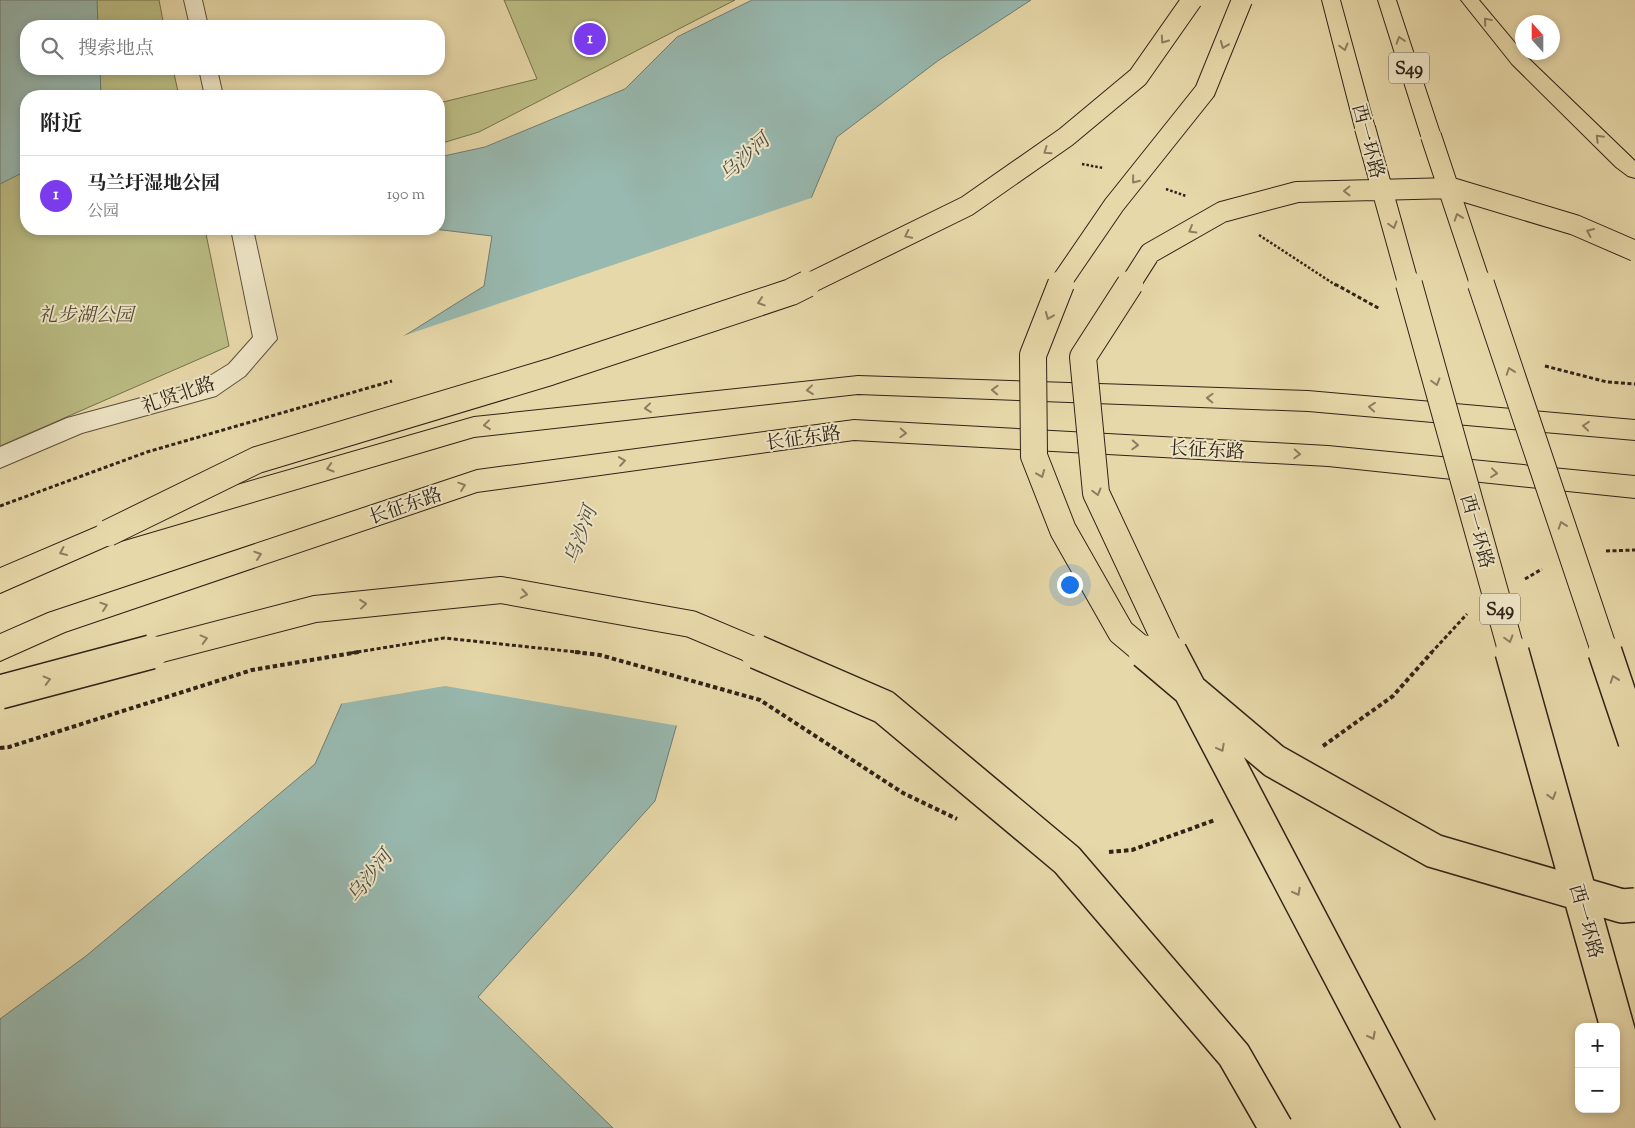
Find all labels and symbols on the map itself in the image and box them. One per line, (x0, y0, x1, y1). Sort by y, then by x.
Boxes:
north arrow (1515, 15, 1560, 60)
one-way arrow (1484, 17, 1493, 26)
pin: 1 (574, 20, 606, 58)
one-way arrow (1161, 34, 1170, 44)
one-way arrow (1395, 36, 1405, 45)
one-way arrow (1219, 40, 1230, 49)
one-way arrow (1338, 43, 1348, 51)
road number: S49 (1389, 52, 1429, 84)
street label: 西一环路 (1344, 101, 1389, 182)
water label: 乌沙河 (714, 126, 780, 190)
one-way arrow (1596, 135, 1605, 144)
one-way arrow (1043, 145, 1053, 154)
one-way arrow (1131, 174, 1140, 183)
one-way arrow (1343, 186, 1350, 196)
one-way arrow (1454, 213, 1464, 221)
one-way arrow (1387, 221, 1397, 229)
one-way arrow (1188, 223, 1197, 233)
one-way arrow (1586, 227, 1595, 238)
one-way arrow (904, 229, 913, 239)
one-way arrow (757, 296, 765, 306)
park label: 礼步湖公园 (38, 303, 136, 330)
one-way arrow (1045, 311, 1055, 320)
one-way arrow (1506, 367, 1516, 375)
street label: 礼贤北路 (138, 371, 219, 422)
one-way arrow (1431, 377, 1441, 385)
one-way arrow (806, 384, 814, 395)
one-way arrow (991, 384, 999, 395)
one-way arrow (1206, 392, 1214, 403)
one-way arrow (644, 402, 652, 413)
one-way arrow (1368, 402, 1376, 413)
one-way arrow (483, 419, 491, 430)
street label: 长征东路 (764, 421, 843, 458)
one-way arrow (1582, 421, 1590, 432)
one-way arrow (899, 428, 907, 438)
street label: 长征东路 (1168, 436, 1246, 467)
one-way arrow (1131, 440, 1139, 451)
one-way arrow (1293, 448, 1301, 459)
one-way arrow (618, 457, 627, 467)
one-way arrow (327, 463, 335, 473)
one-way arrow (1490, 467, 1498, 478)
one-way arrow (1035, 469, 1045, 478)
street label: 长征东路 (365, 482, 446, 533)
one-way arrow (457, 482, 466, 492)
one-way arrow (1091, 488, 1102, 497)
street label: 西一环路 (1452, 491, 1499, 572)
water label: 乌沙河 (558, 500, 607, 569)
one-way arrow (1558, 521, 1568, 529)
one-way arrow (59, 546, 68, 557)
one-way arrow (254, 550, 262, 560)
your location (1057, 572, 1083, 598)
one-way arrow (520, 589, 529, 599)
road number: S49 (1480, 594, 1520, 624)
one-way arrow (359, 599, 367, 610)
one-way arrow (100, 602, 108, 612)
one-way arrow (200, 634, 208, 644)
one-way arrow (1503, 635, 1513, 643)
one-way arrow (43, 675, 52, 686)
one-way arrow (1610, 675, 1620, 683)
one-way arrow (1215, 743, 1225, 752)
one-way arrow (1547, 791, 1557, 800)
water label: 乌沙河 (341, 843, 403, 910)
street label: 西一环路 (1561, 881, 1608, 962)
one-way arrow (1291, 887, 1301, 896)
one-way arrow (1366, 1031, 1376, 1040)

